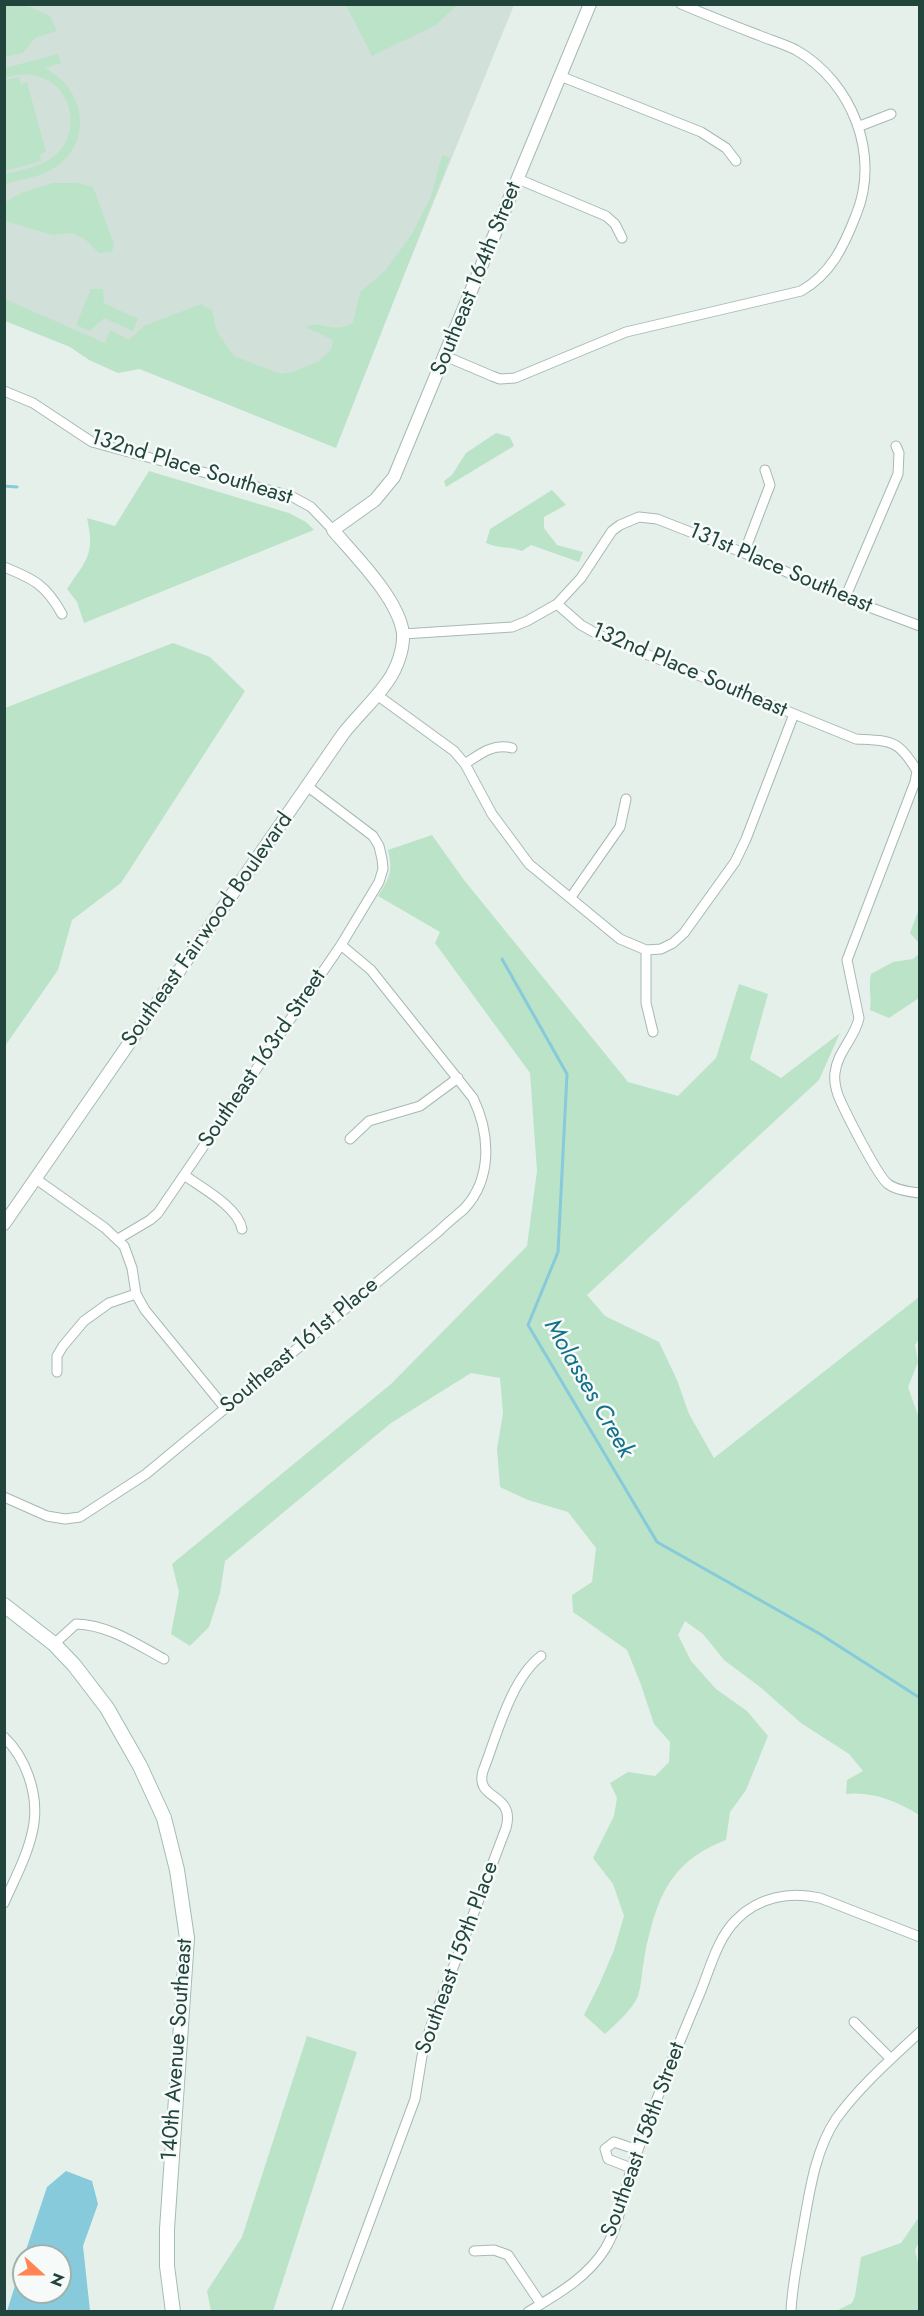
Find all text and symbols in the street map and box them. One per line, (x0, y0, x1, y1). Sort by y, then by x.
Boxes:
street label: Southeast 164th Street (426, 178, 528, 380)
street label: 132nd Place Southeast (87, 425, 295, 511)
street label: 131st Place Southeast (684, 518, 876, 620)
street label: 132nd Place Southeast (587, 618, 791, 724)
street label: Southeast Fairwood Boulevard (117, 808, 299, 1052)
street label: Southeast 163rd Street (194, 965, 332, 1153)
street label: Southeast 161st Place (216, 1272, 384, 1420)
water label: Molasses Creek (537, 1314, 639, 1464)
street label: Southeast 159th Place (411, 1858, 505, 2058)
street label: 140th Avenue Southeast (157, 1938, 199, 2162)
street label: Southeast 158th Street (596, 2039, 692, 2241)
north arrow (12, 2244, 72, 2304)
text: N (44, 2270, 70, 2290)

